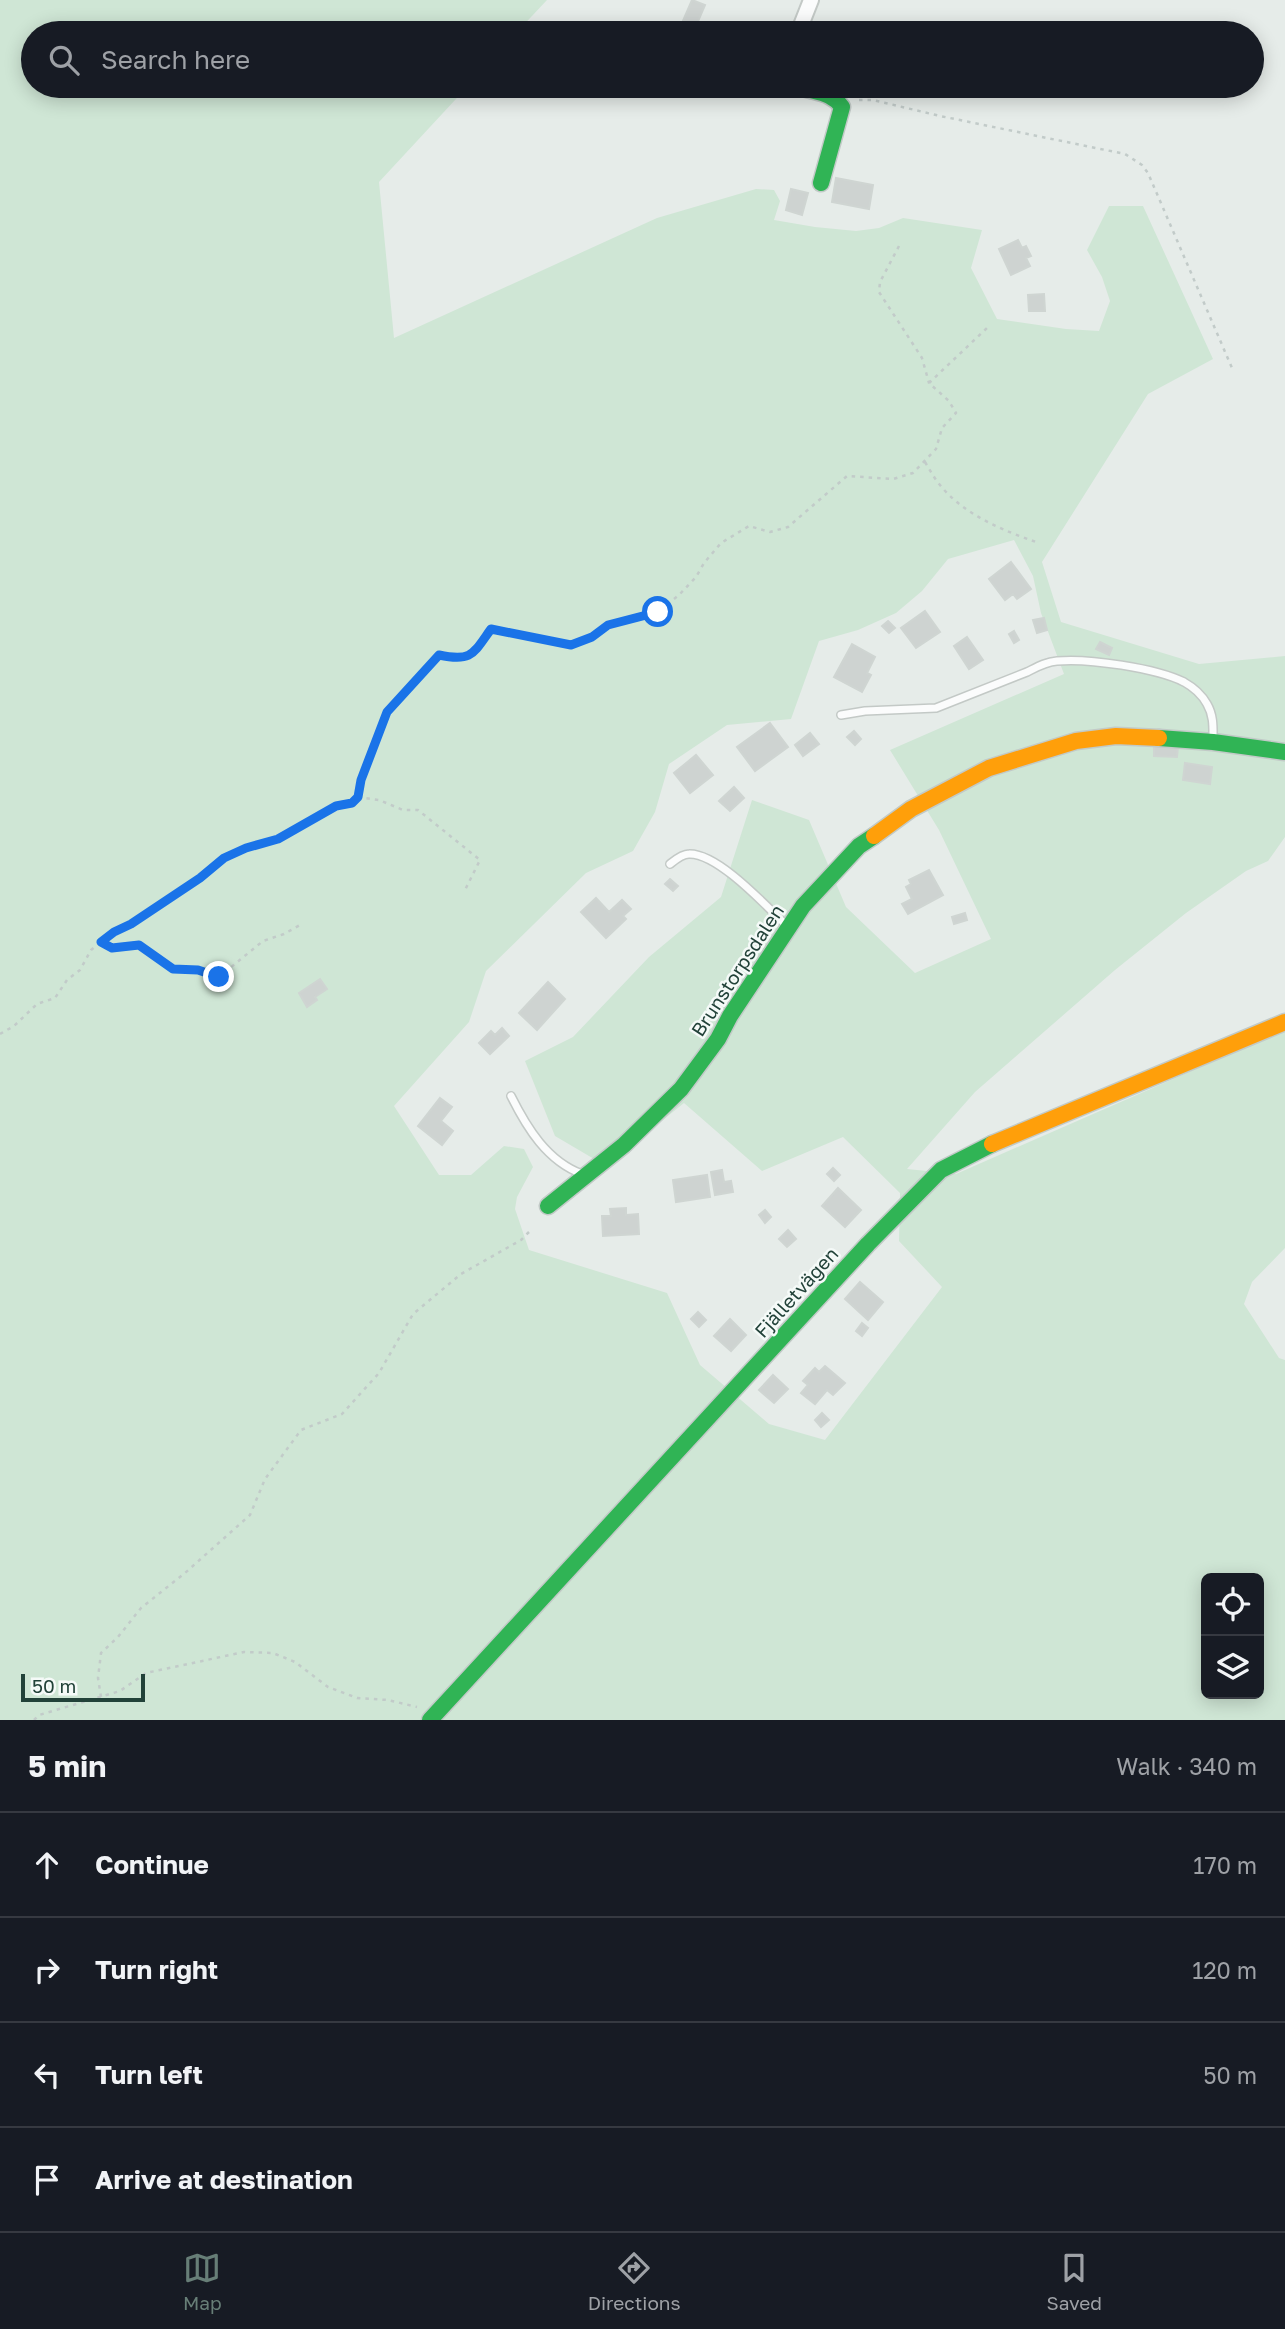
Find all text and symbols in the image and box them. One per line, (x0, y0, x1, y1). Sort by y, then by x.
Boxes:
search box (21, 21, 1264, 98)
icon: search (45, 41, 83, 79)
text: Search here (101, 44, 250, 75)
route start (642, 596, 673, 627)
street label: Brunstorpsdalen (686, 900, 788, 1040)
route end (203, 961, 234, 992)
street label: Fjälletvägen (749, 1242, 843, 1342)
map controls (1201, 1573, 1264, 1699)
button: locate (1201, 1573, 1264, 1636)
button: layers (1201, 1636, 1264, 1699)
scale bar (21, 1671, 145, 1703)
text: 50 m (32, 1674, 76, 1697)
text: 5 min (28, 1748, 106, 1784)
text: Walk · 340 m (1116, 1752, 1257, 1780)
icon: ahead (28, 1846, 66, 1884)
text: Continue (95, 1849, 209, 1880)
text: 170 m (1193, 1851, 1257, 1879)
icon: right (28, 1951, 66, 1989)
text: Turn right (95, 1954, 218, 1985)
text: 120 m (1192, 1956, 1257, 1984)
icon: left (28, 2056, 66, 2094)
text: Turn left (95, 2059, 203, 2090)
text: 50 m (1203, 2061, 1257, 2089)
icon: arrive (28, 2161, 66, 2199)
text: Arrive at destination (95, 2164, 353, 2195)
tab: Map (183, 2249, 222, 2314)
tab: Directions (588, 2249, 681, 2314)
tab: Saved (1047, 2249, 1102, 2314)

